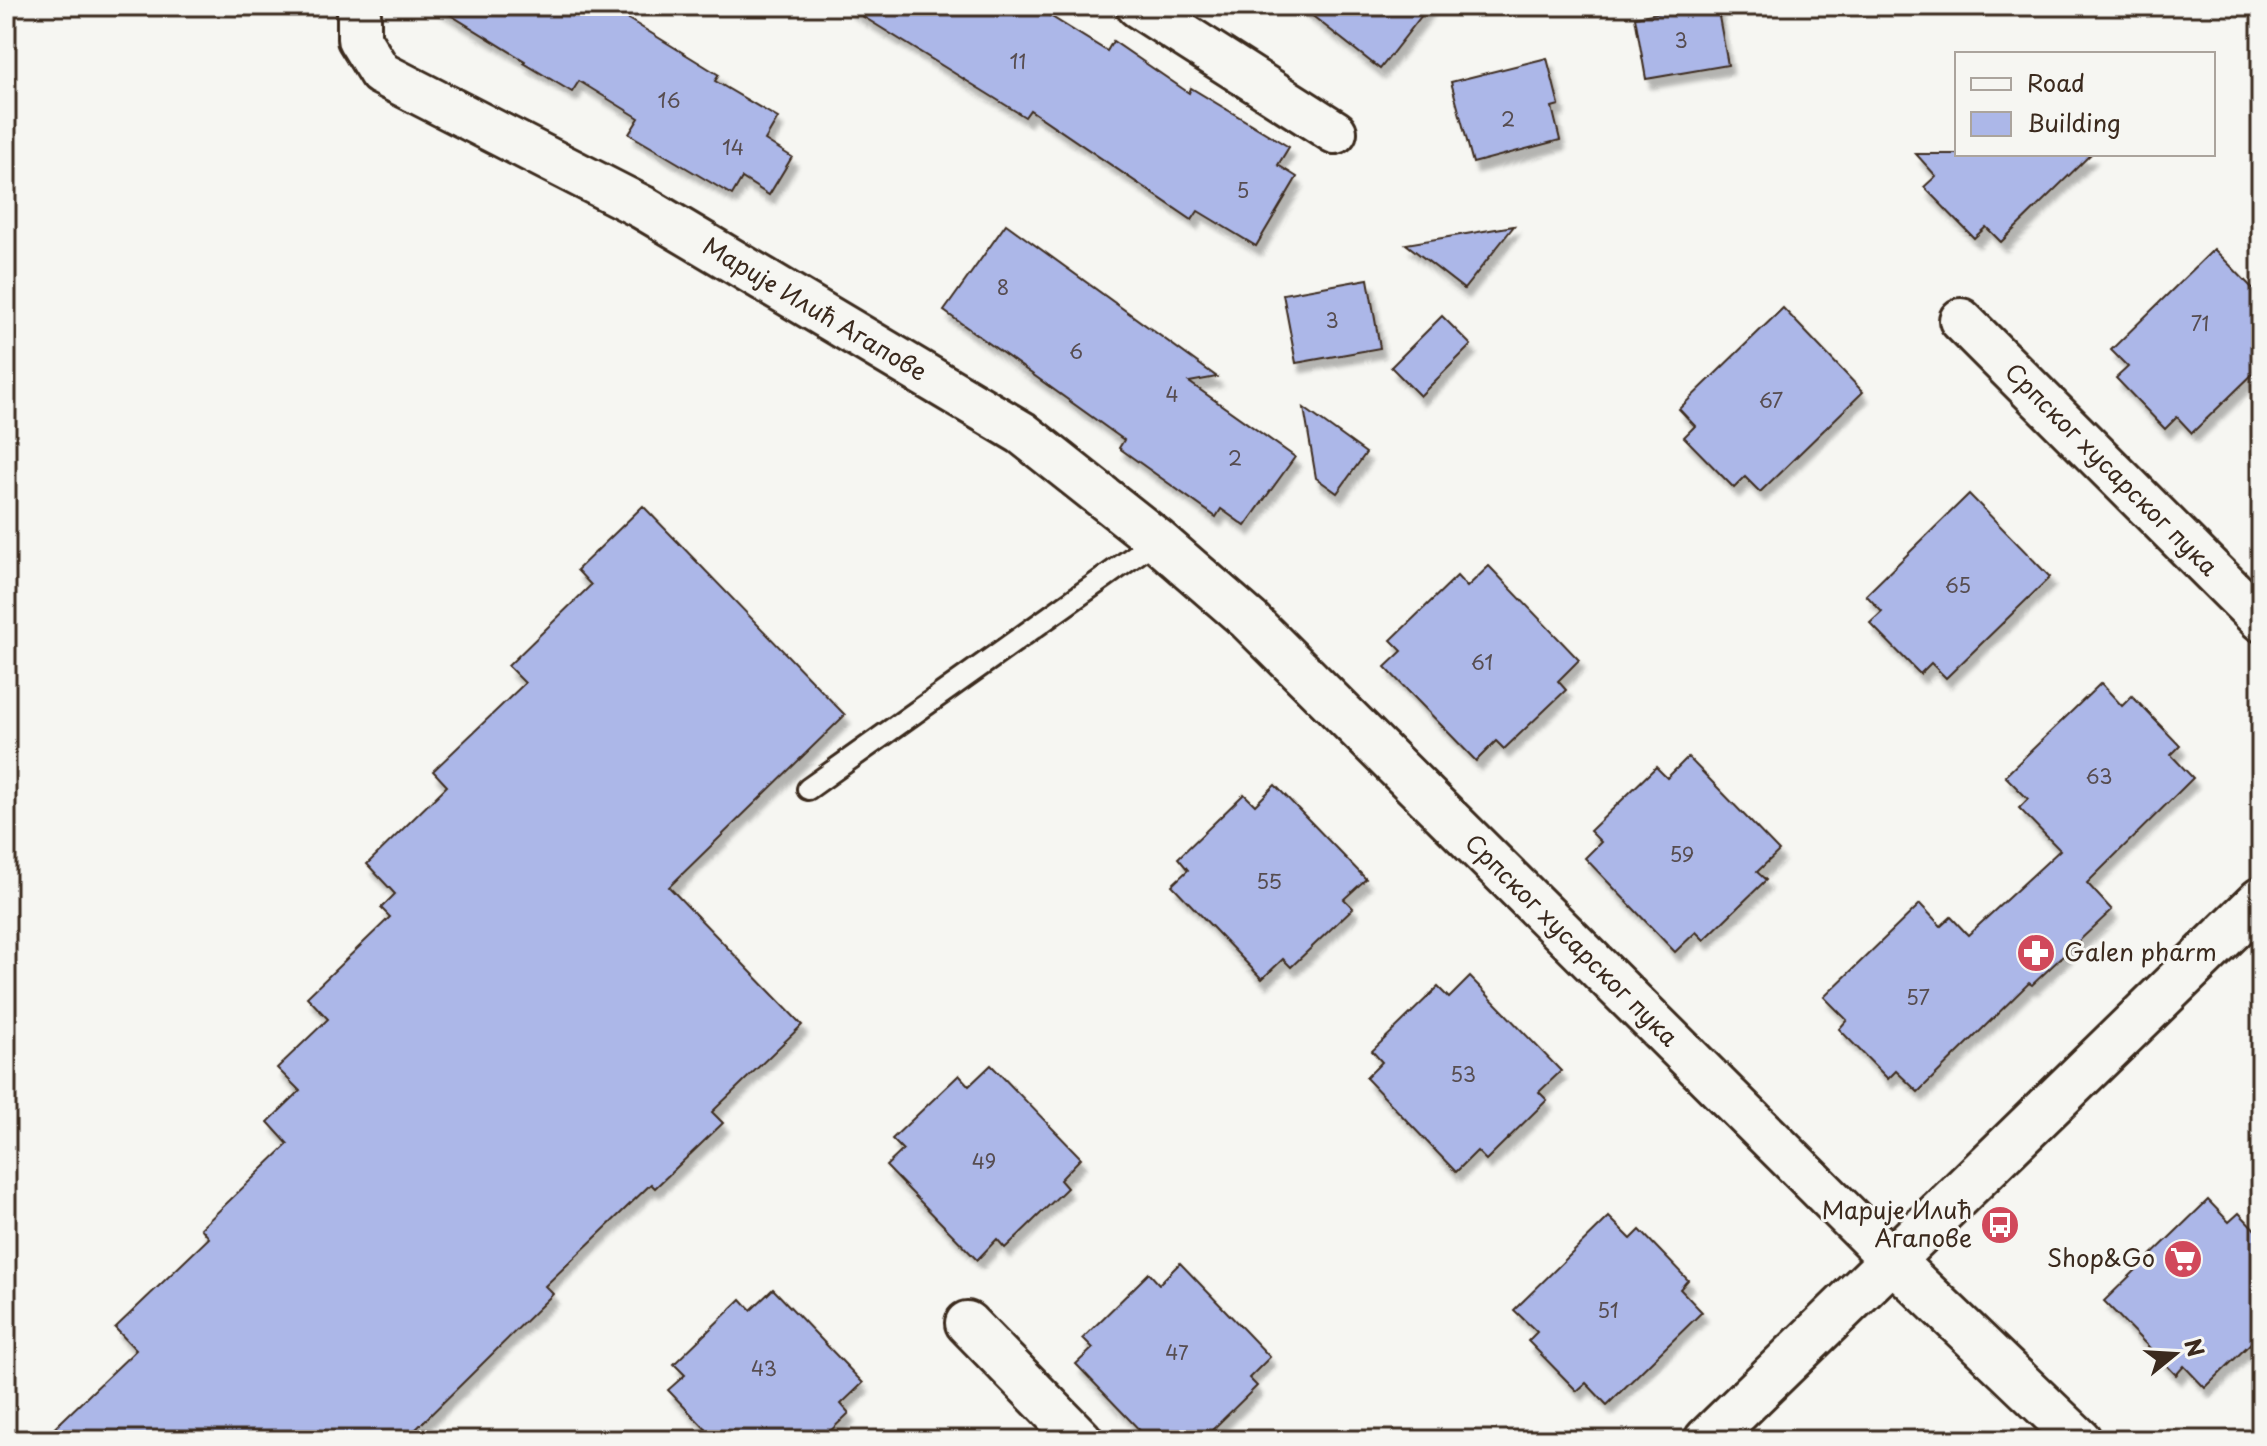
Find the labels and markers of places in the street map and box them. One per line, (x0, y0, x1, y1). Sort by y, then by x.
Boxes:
pharmacy icon: Galen pharm (2015, 932, 2057, 974)
place label: Galen pharm (2064, 933, 2217, 969)
place label: Марије Илић Агапове (1822, 1191, 1972, 1255)
bus stop icon: Марије Илић Агапове (1979, 1204, 2021, 1246)
supermarket icon: Shop&Go (2162, 1238, 2204, 1280)
place label: Shop&Go (2047, 1239, 2155, 1275)

